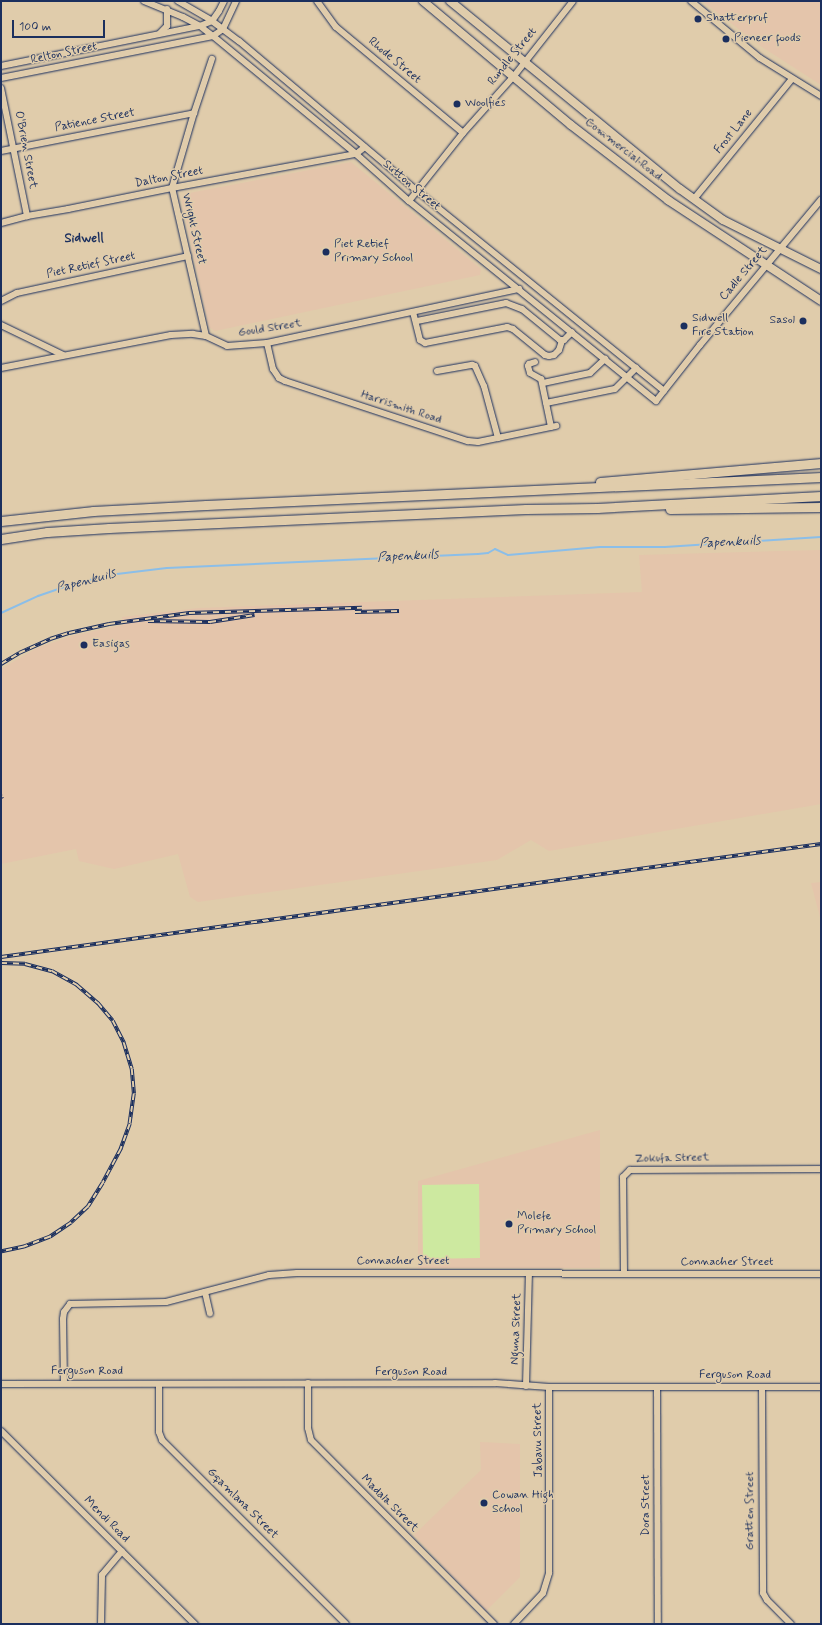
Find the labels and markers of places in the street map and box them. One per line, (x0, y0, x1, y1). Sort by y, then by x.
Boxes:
place label: Shatterpruf (706, 12, 768, 26)
marker: Shatterpruf (693, 14, 703, 24)
place label: Pieneer foods (734, 32, 801, 46)
marker: Pieneer foods (721, 34, 731, 44)
place label: Woolfies (465, 97, 506, 111)
marker: Woolfies (452, 99, 462, 109)
place label: Piet Retief Primary School (334, 238, 413, 266)
marker: Piet Retief Primary School (321, 247, 331, 257)
place label: Sidwell Fire Station (692, 312, 750, 340)
place label: Sasol (770, 314, 795, 328)
marker: Sasol (798, 316, 808, 326)
marker: Sidwell Fire Station (679, 321, 689, 331)
place label: Easigas (92, 638, 130, 652)
marker: Easigas (79, 640, 89, 650)
place label: Molefe Primary School (517, 1210, 596, 1238)
marker: Molefe Primary School (504, 1219, 514, 1229)
place label: Cowan High School (492, 1489, 554, 1517)
marker: Cowan High School (479, 1498, 489, 1508)

